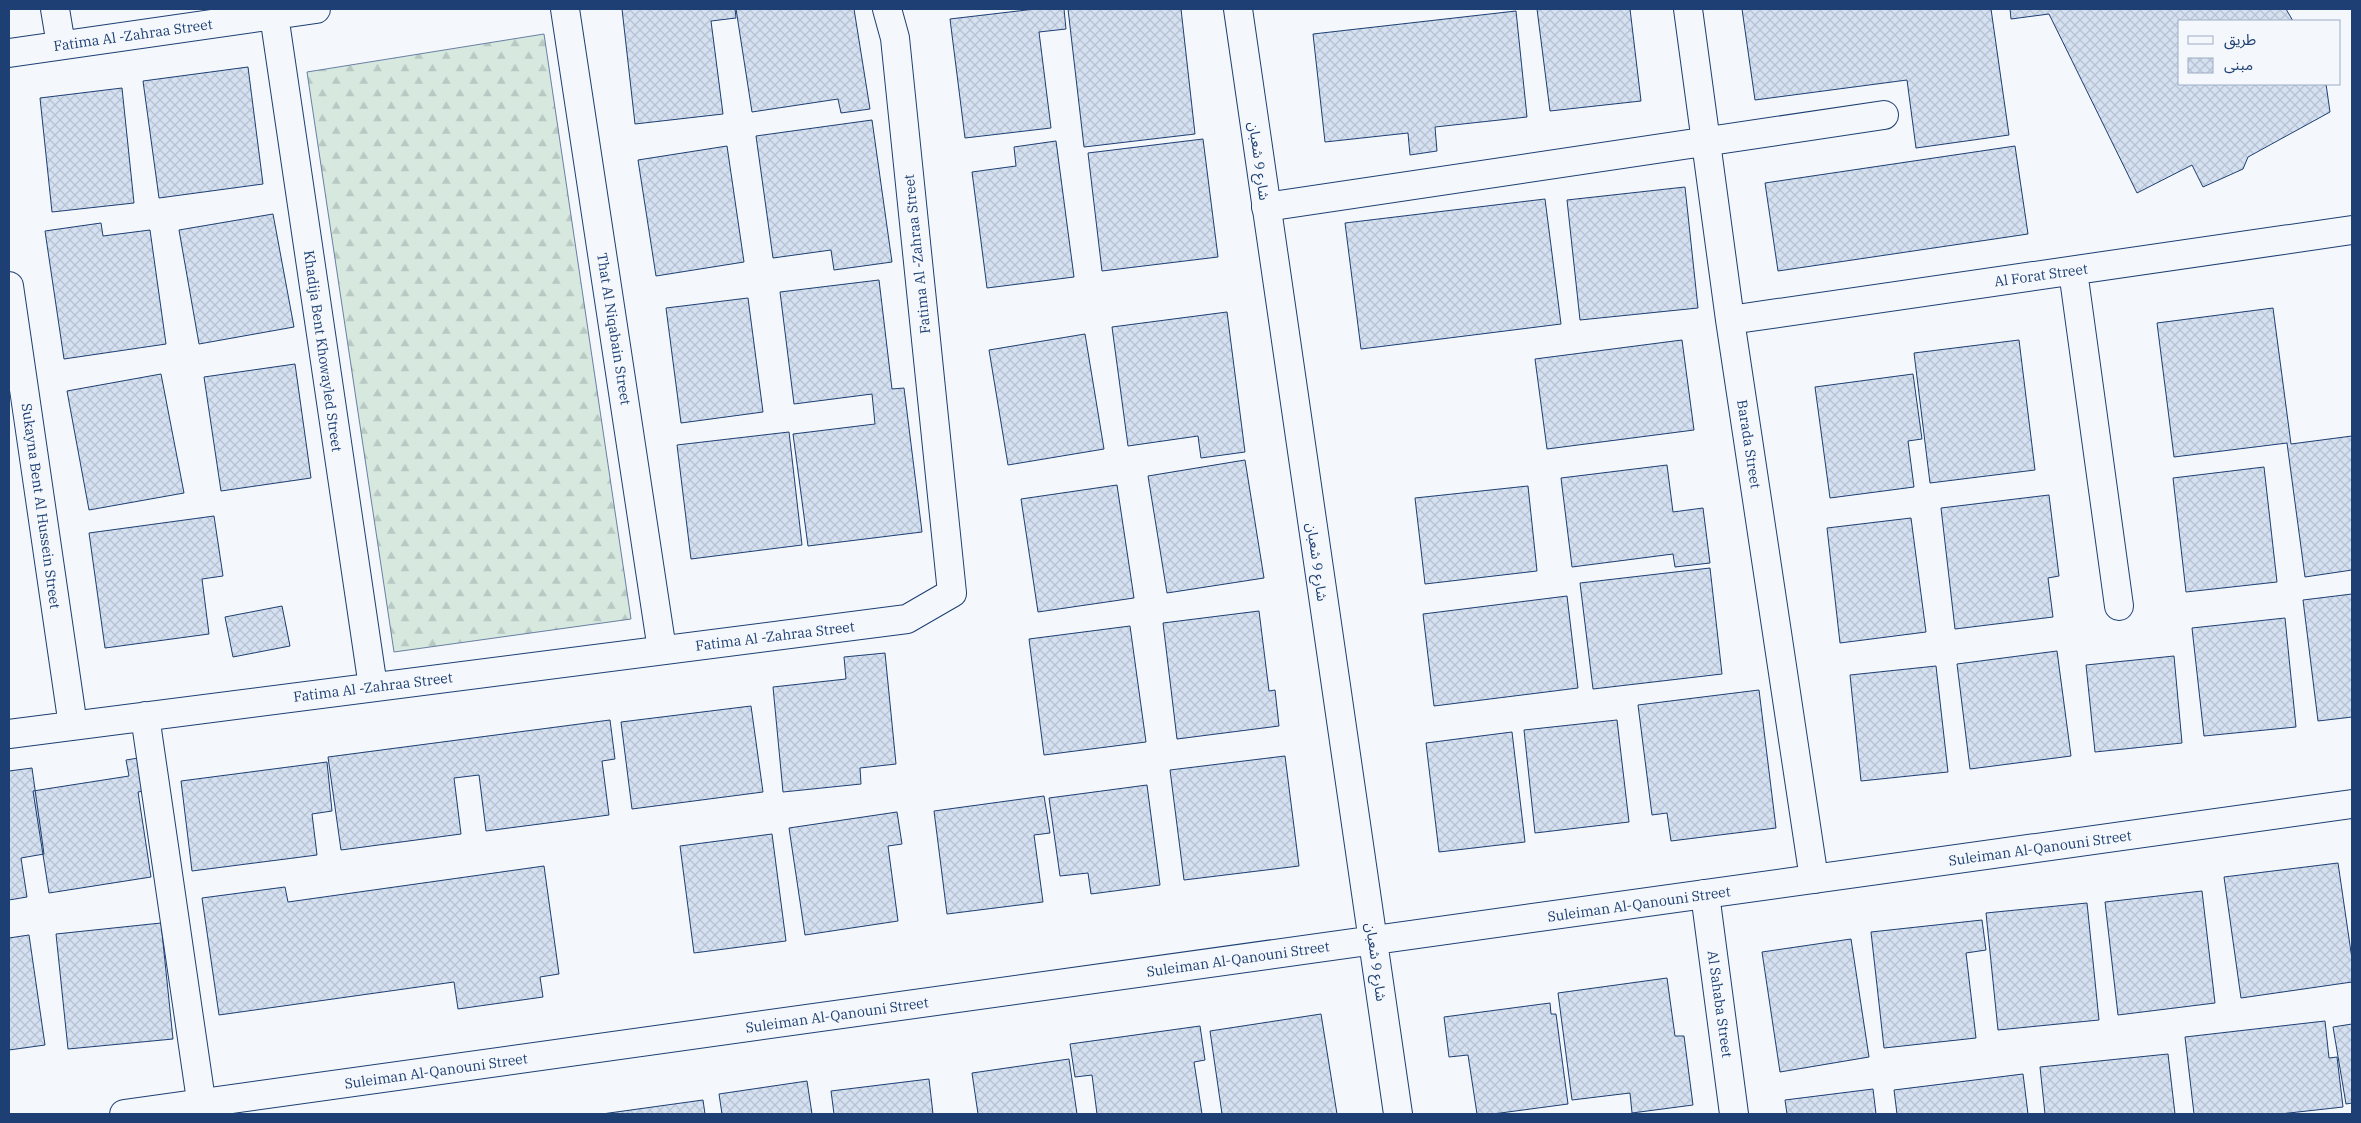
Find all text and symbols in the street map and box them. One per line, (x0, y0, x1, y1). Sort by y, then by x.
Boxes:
street label: Fatima Al -Zahraa Street (52, 15, 214, 55)
legend (2178, 20, 2341, 85)
text: طريق (2224, 30, 2256, 50)
text: مبنى (2224, 55, 2253, 74)
street label: شارع 9 شعبان (1243, 121, 1273, 202)
street label: Fatima Al -Zahraa Street (900, 173, 934, 335)
street label: Khadija Bent Khowayled Street (300, 249, 346, 453)
street label: That Al Niqabain Street (593, 252, 635, 406)
street label: Al Forat Street (1993, 260, 2089, 290)
street label: Barada Street (1733, 398, 1765, 490)
street label: Sukayna Bent Al Hussein Street (18, 402, 64, 610)
street label: شارع 9 شعبان (1301, 522, 1331, 603)
street label: Fatima Al -Zahraa Street (694, 617, 856, 655)
street label: Fatima Al -Zahraa Street (292, 668, 454, 706)
street label: Suleiman Al-Qanouni Street (1947, 826, 2133, 870)
street label: Suleiman Al-Qanouni Street (1546, 882, 1732, 926)
street label: شارع 9 شعبان (1360, 922, 1390, 1003)
street label: Suleiman Al-Qanouni Street (1145, 937, 1331, 981)
street label: Al Sahaba Street (1704, 949, 1736, 1059)
street label: Suleiman Al-Qanouni Street (744, 993, 930, 1037)
street label: Suleiman Al-Qanouni Street (343, 1049, 529, 1093)

